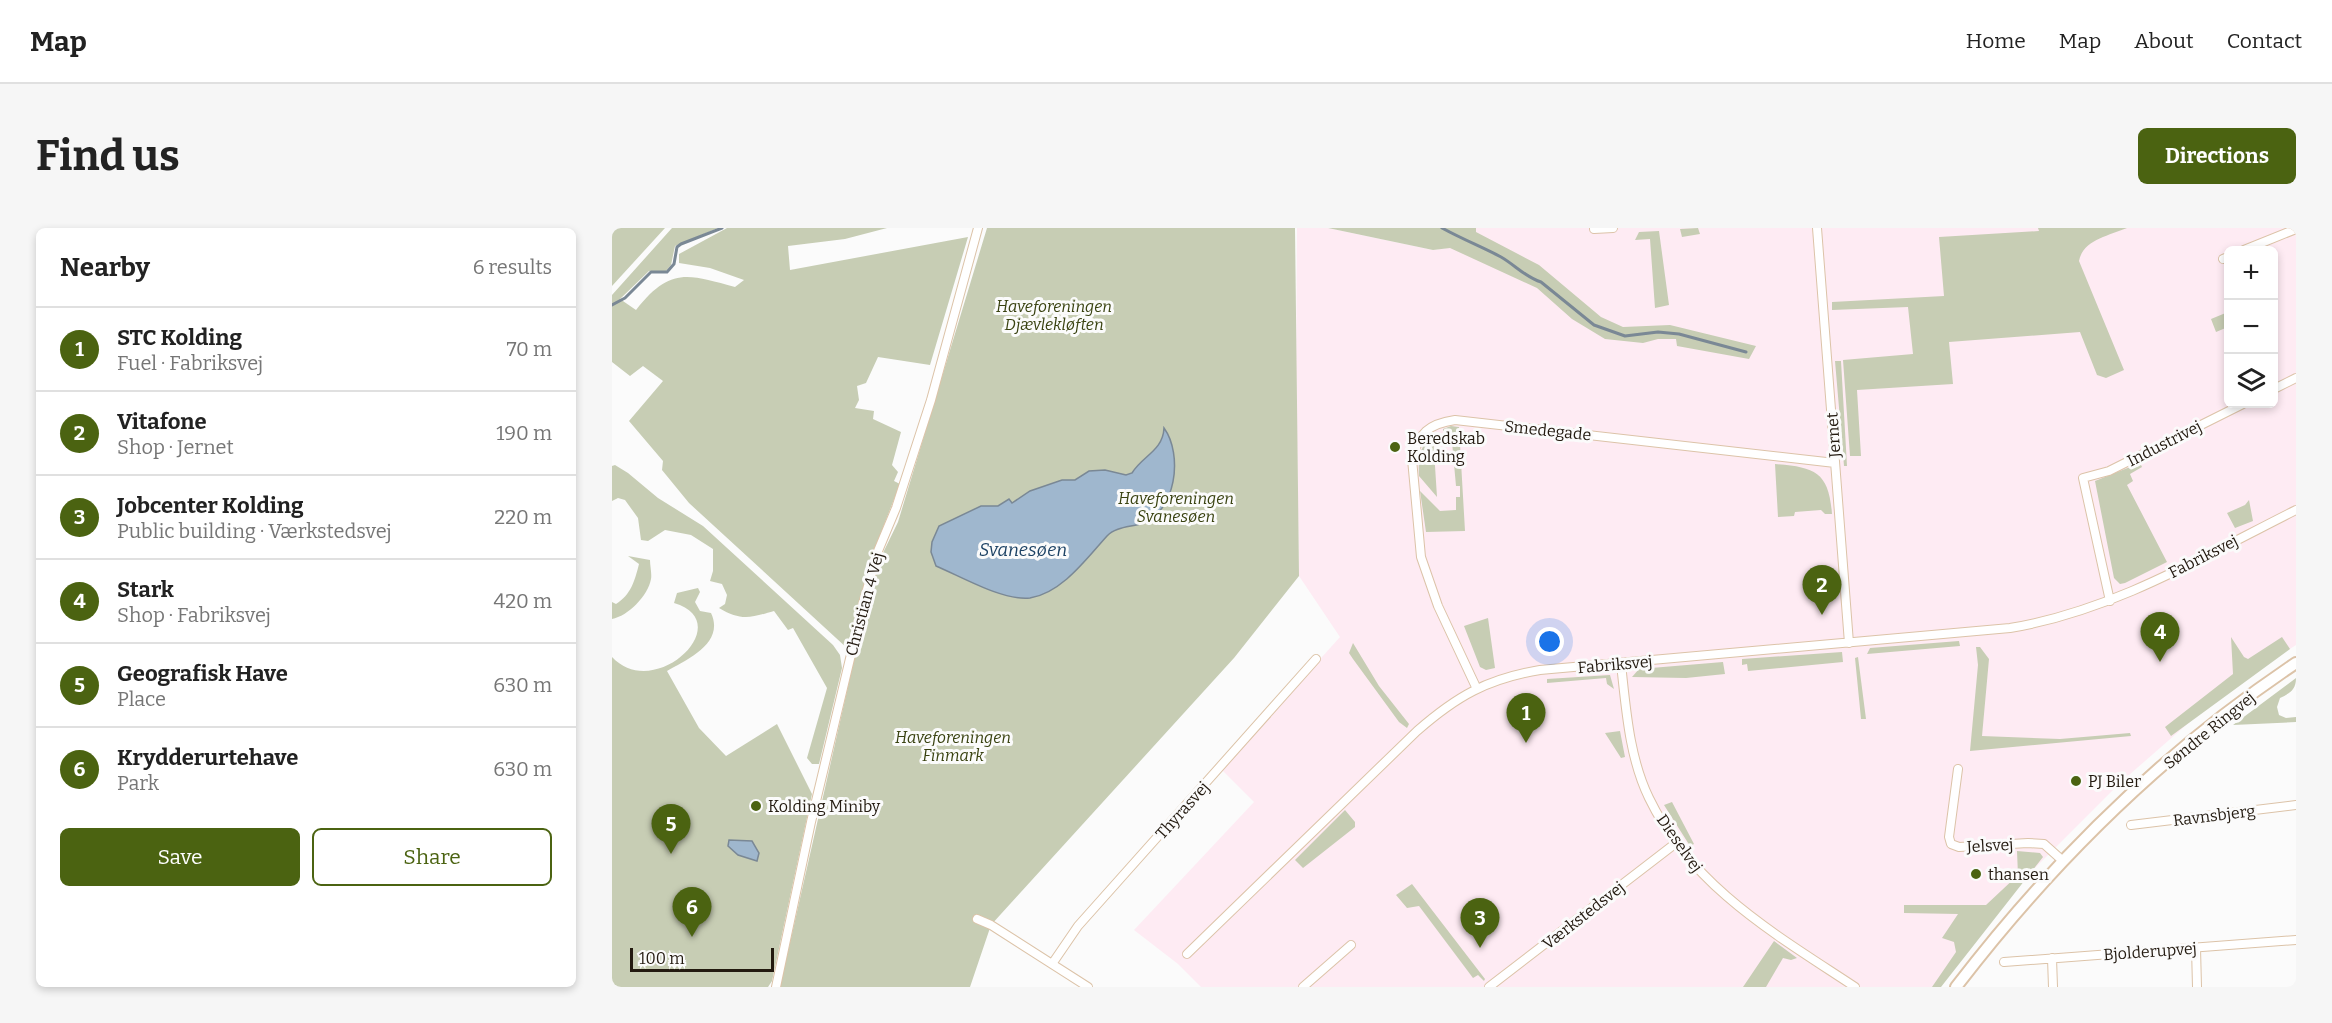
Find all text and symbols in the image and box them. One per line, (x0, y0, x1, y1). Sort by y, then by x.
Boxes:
text: Map (30, 25, 87, 58)
text: Home (1966, 28, 2026, 54)
text: Map (2059, 28, 2101, 54)
text: About (2134, 28, 2194, 54)
text: Contact (2227, 28, 2302, 54)
button: Directions (2138, 128, 2296, 184)
text: Find us (36, 131, 180, 181)
map controls (2224, 246, 2278, 408)
button: + (2224, 246, 2278, 300)
text: Nearby (60, 252, 150, 283)
text: 6 results (473, 255, 552, 279)
park label: Haveforeningen Djævlekløften (996, 297, 1112, 334)
button: − (2224, 300, 2278, 354)
text: STC Kolding (117, 324, 242, 351)
text: 1 (75, 337, 84, 361)
text: 70 m (506, 337, 552, 361)
text: Fuel · Fabriksvej (117, 351, 263, 375)
button: layers (2224, 354, 2278, 408)
text: Vitafone (117, 408, 207, 435)
street label: Jernet (1822, 411, 1845, 459)
street label: Smedegade (1504, 416, 1592, 444)
street label: Industrivej (2124, 417, 2205, 470)
text: 2 (74, 421, 85, 445)
text: 190 m (496, 421, 552, 445)
place label: Beredskab Kolding (1407, 429, 1485, 466)
text: Shop · Jernet (117, 435, 234, 459)
marker: Beredskab Kolding (1388, 440, 1402, 454)
park label: Haveforeningen Svanesøen (1118, 489, 1234, 526)
text: Jobcenter Kolding (117, 492, 304, 519)
text: 3 (74, 505, 85, 529)
text: 220 m (494, 505, 552, 529)
text: Public building · Værkstedsvej (117, 519, 392, 543)
street label: Fabriksvej (2165, 531, 2241, 582)
water label: Svanesøen (979, 539, 1067, 561)
street label: Christian 4 Vej (841, 550, 887, 658)
pin: 2 (1802, 566, 1842, 615)
text: Stark (117, 576, 174, 603)
text: 4 (73, 589, 86, 613)
text: 420 m (494, 589, 552, 613)
text: Shop · Fabriksvej (117, 603, 271, 627)
pin: 4 (2140, 612, 2180, 662)
your location (1535, 627, 1564, 656)
street label: Fabriksvej (1577, 652, 1653, 677)
text: Geografisk Have (117, 660, 288, 687)
text: 5 (74, 673, 85, 697)
text: 630 m (493, 673, 552, 697)
text: Place (117, 687, 166, 711)
street label: Søndre Ringvej (2160, 688, 2259, 773)
pin: 1 (1506, 694, 1546, 743)
park label: Haveforeningen Finmark (895, 728, 1011, 765)
text: Krydderurtehave (117, 744, 298, 771)
text: 6 (74, 757, 85, 781)
text: 630 m (493, 757, 552, 781)
text: Park (117, 771, 159, 795)
place label: PJ Biler (2088, 772, 2141, 791)
marker: PJ Biler (2069, 774, 2083, 788)
street label: Thyrasvej (1152, 778, 1213, 843)
place label: Kolding Miniby (768, 797, 881, 816)
marker: Kolding Miniby (749, 799, 763, 813)
street label: Ravnsbjerg (2172, 801, 2256, 830)
pin: 5 (652, 804, 690, 854)
street label: Dieselvej (1653, 811, 1706, 876)
button: Save (60, 828, 300, 886)
button: Share (312, 828, 552, 886)
street label: Jelsvej (1965, 835, 2014, 856)
place label: thansen (1988, 865, 2049, 884)
marker: thansen (1969, 867, 1983, 881)
street label: Værkstedsvej (1539, 877, 1628, 953)
pin: 6 (672, 888, 712, 937)
pin: 3 (1460, 898, 1500, 948)
street label: Bjolderupvej (2103, 939, 2197, 964)
scale bar (630, 945, 774, 972)
text: 100 m (639, 949, 684, 968)

